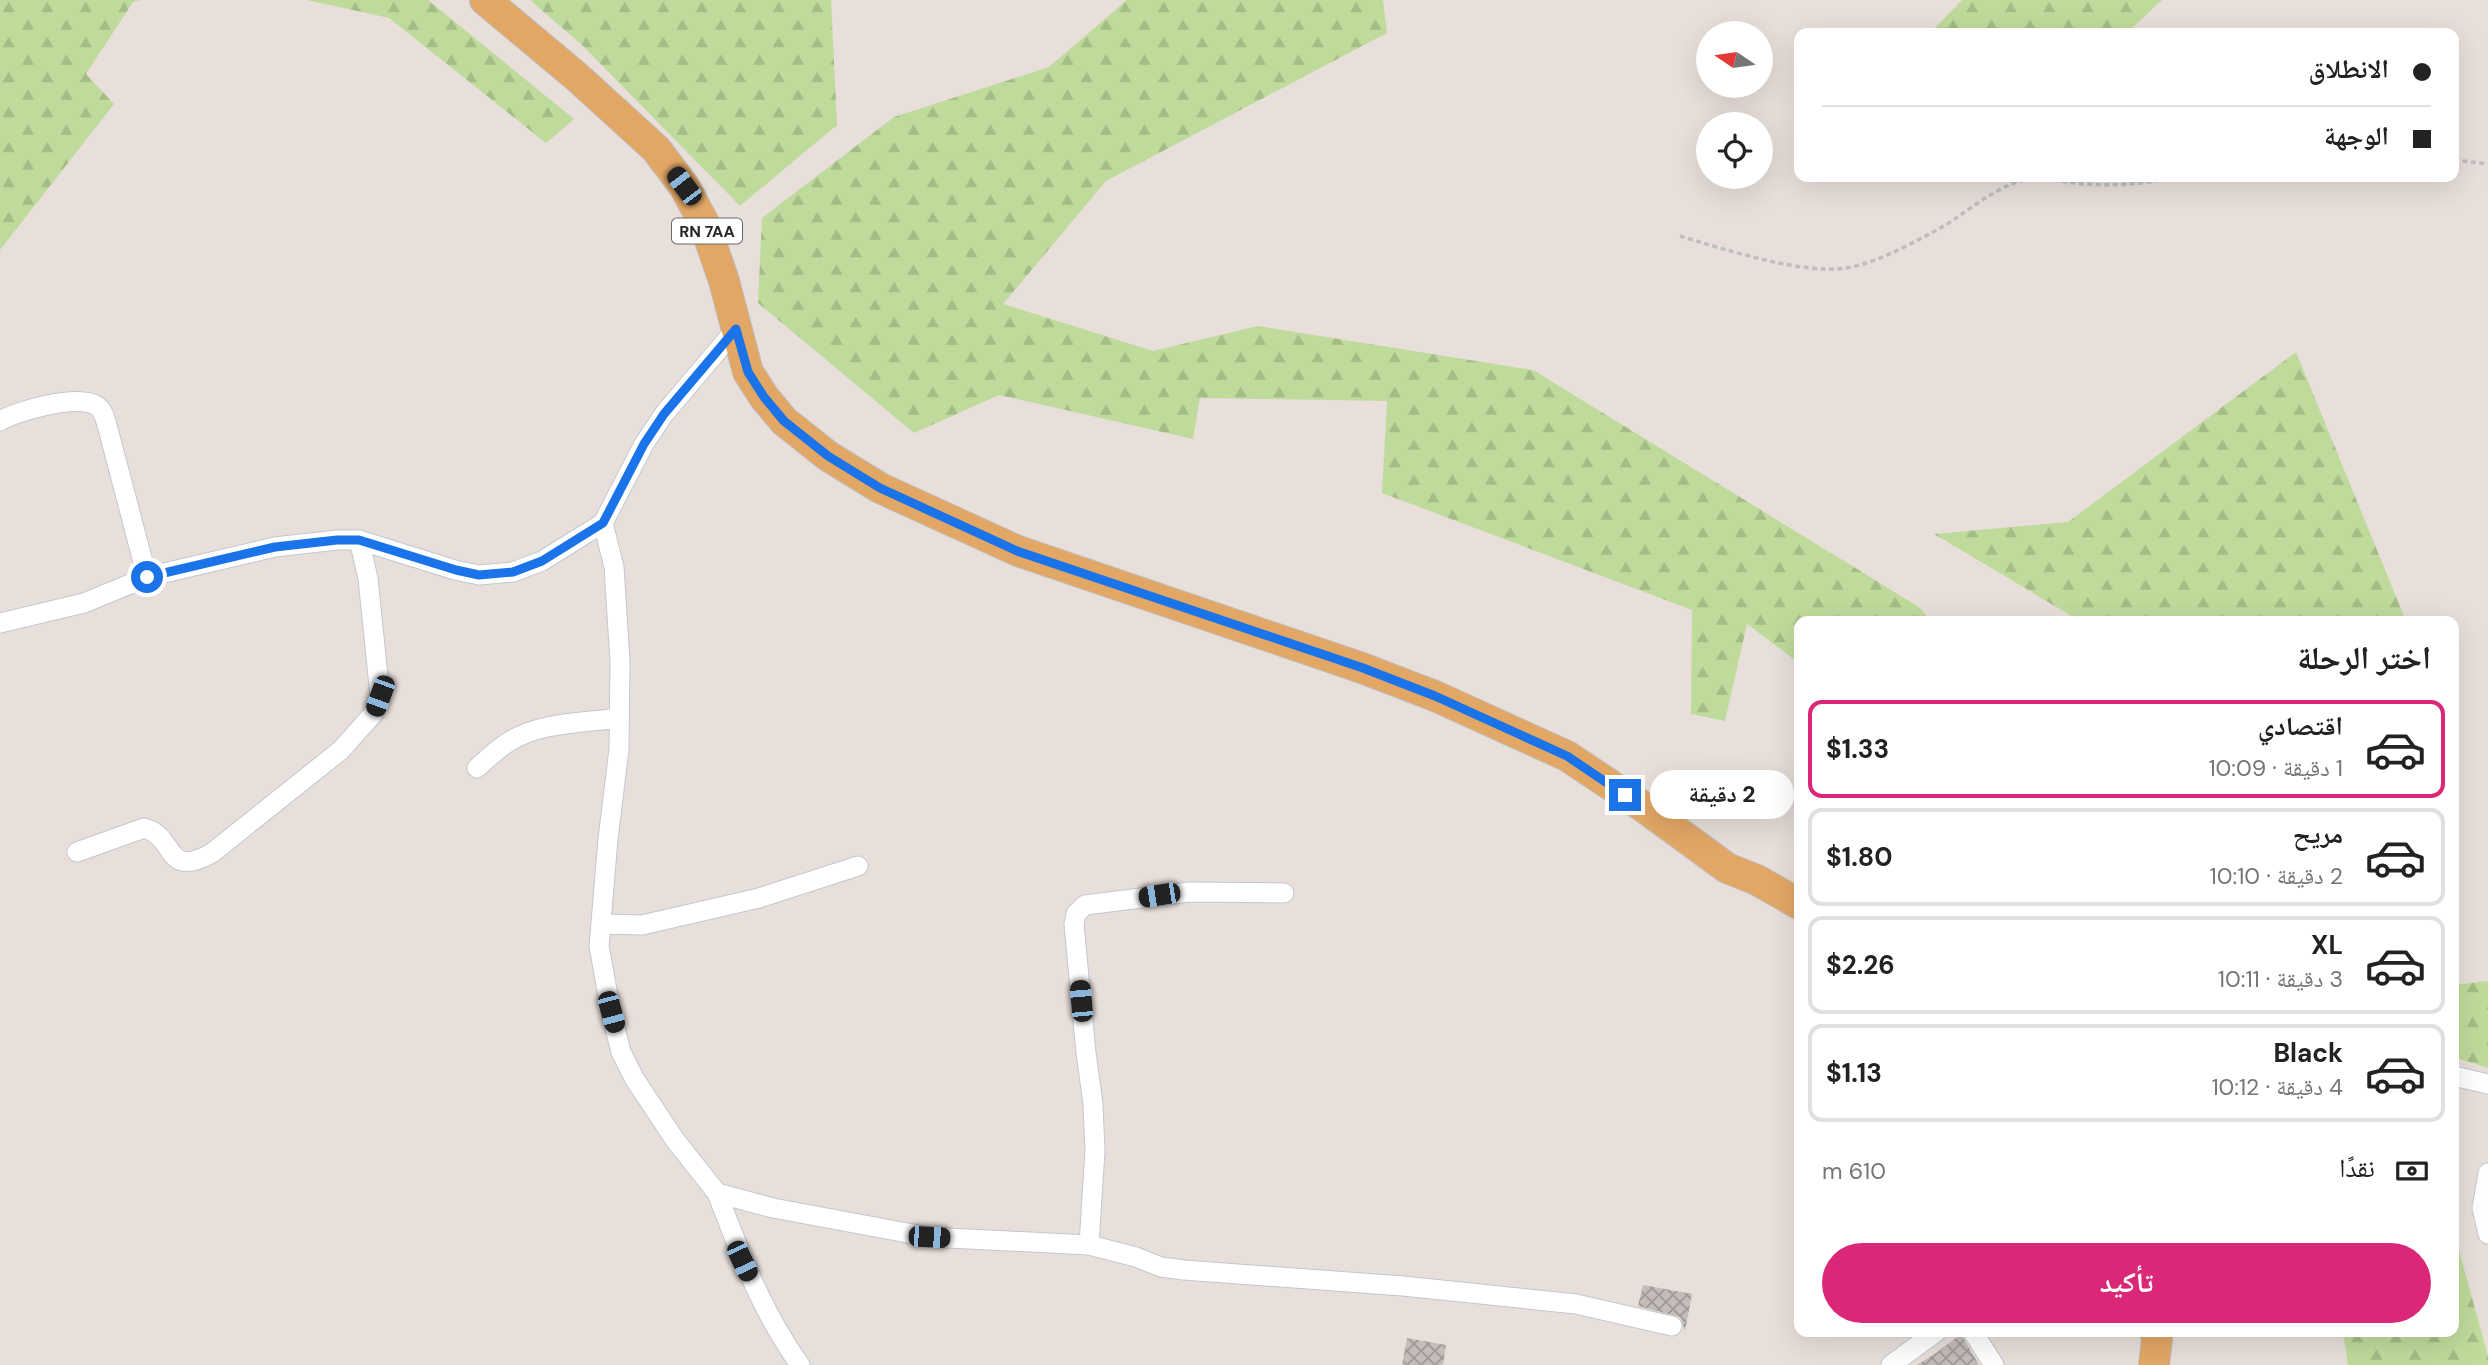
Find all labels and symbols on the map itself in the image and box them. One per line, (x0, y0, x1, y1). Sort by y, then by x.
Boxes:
north arrow (1696, 21, 1773, 98)
car (663, 163, 706, 209)
road number: RN 7AA (672, 218, 742, 244)
route start (131, 561, 163, 593)
car (363, 673, 398, 719)
callout: 2 دقيقة (1650, 770, 1793, 820)
route end (1609, 779, 1641, 811)
car (1137, 881, 1182, 909)
car (1069, 979, 1094, 1023)
car (596, 989, 627, 1035)
car (908, 1225, 951, 1249)
car (724, 1238, 761, 1284)

